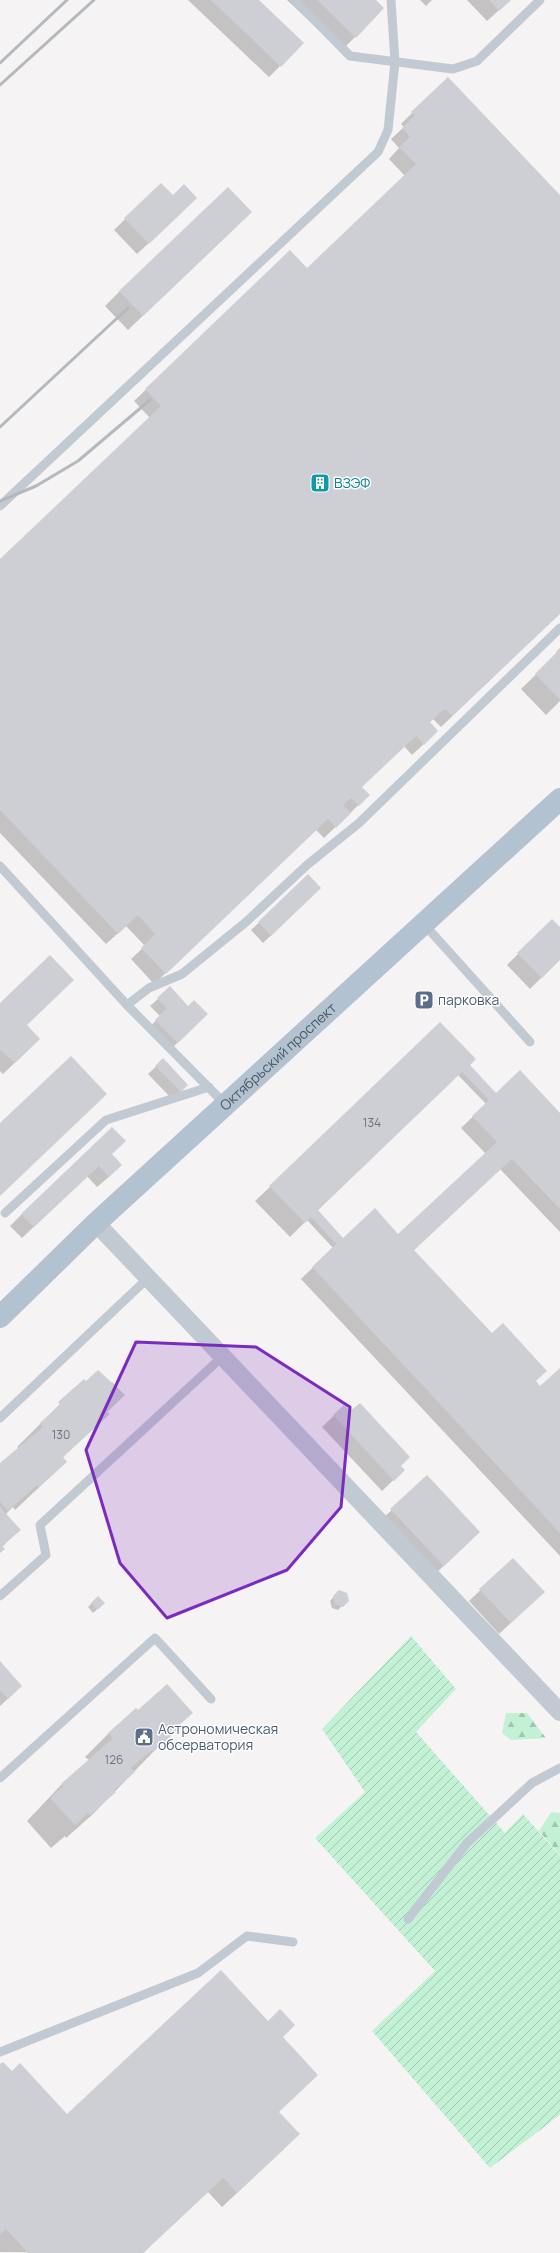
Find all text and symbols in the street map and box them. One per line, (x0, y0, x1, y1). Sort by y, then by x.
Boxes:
building icon: ВЗЭФ (309, 472, 331, 494)
place label: ВЗЭФ (334, 473, 370, 492)
parking icon: парковка (413, 989, 435, 1011)
place label: парковка (438, 990, 499, 1009)
street label: Октябрьский проспект (215, 998, 340, 1114)
house number: 134 (363, 1114, 381, 1131)
house number: 130 (52, 1426, 70, 1443)
place label: Aстрономическая обсерватория (158, 1719, 278, 1754)
public building icon: Aстрономическая обсерватория (133, 1726, 155, 1748)
house number: 126 (105, 1751, 123, 1768)

